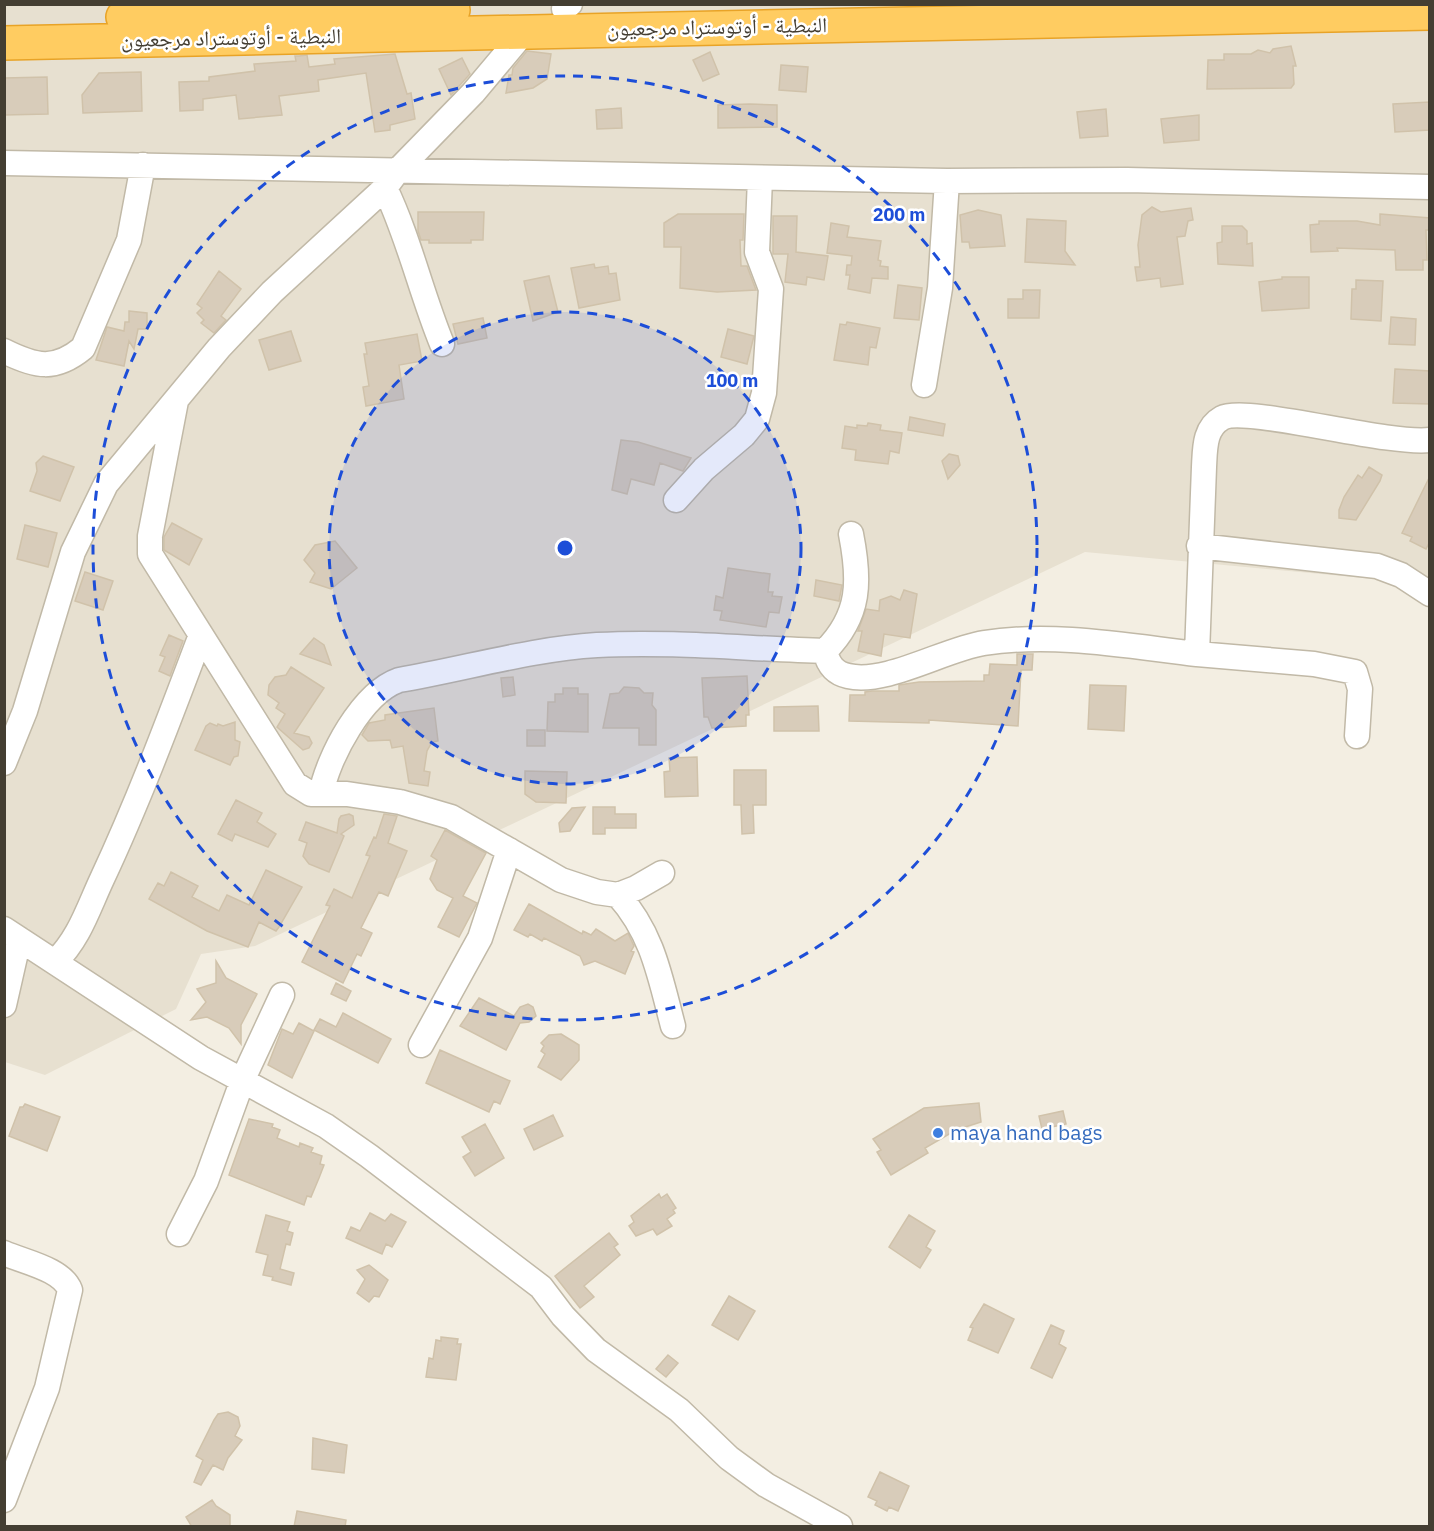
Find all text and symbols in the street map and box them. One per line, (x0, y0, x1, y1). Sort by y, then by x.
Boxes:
street label: النبطية - أوتوستراد مرجعيون (607, 10, 827, 42)
street label: النبطية - أوتوستراد مرجعيون (121, 21, 341, 53)
text: 200 m (873, 203, 925, 226)
text: 100 m (706, 369, 758, 392)
centre of rings (555, 538, 575, 558)
place label: maya hand bags (950, 1118, 1103, 1146)
marker: maya hand bags (931, 1126, 945, 1140)

